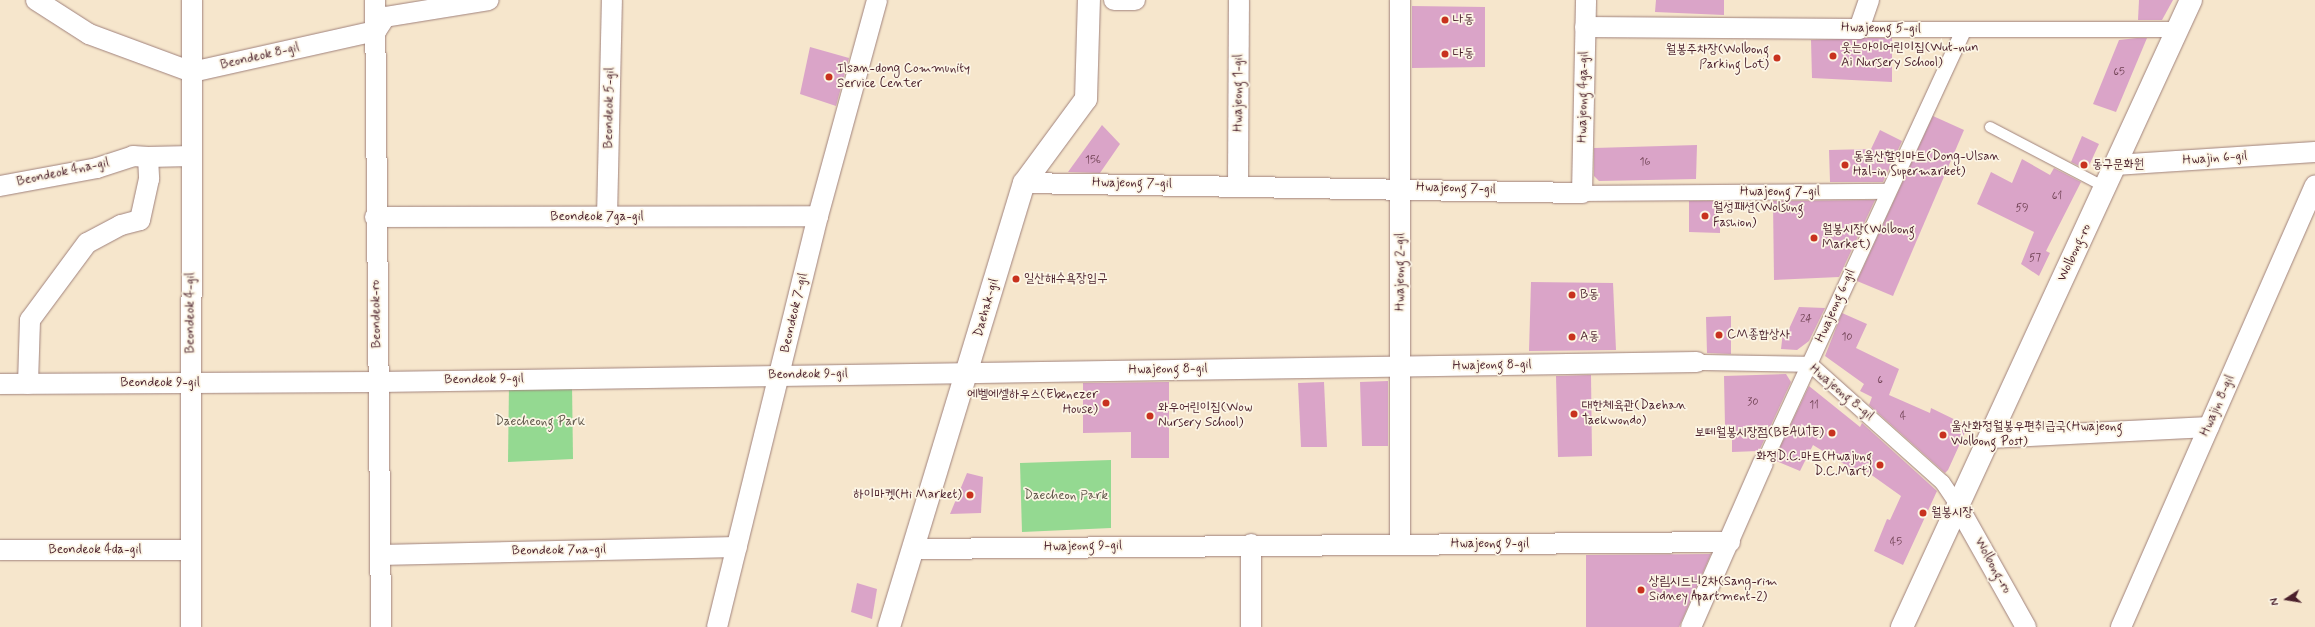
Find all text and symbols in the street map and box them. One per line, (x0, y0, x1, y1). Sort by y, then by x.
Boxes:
place label: 나동 (1453, 12, 1474, 28)
marker: 나동 (1440, 15, 1450, 25)
street label: Hwajeong 5-gil (1841, 21, 1921, 37)
street label: Beondeok 8-gil (219, 40, 301, 74)
place label: 웃는아이어린이집(Wut-nun Ai Nursery School) (1841, 41, 1979, 72)
place label: 월봉주차장(Wolbong Parking Lot) (1666, 43, 1769, 74)
place label: 다동 (1453, 46, 1474, 62)
marker: 다동 (1440, 49, 1450, 59)
street label: Hwajeong 4ga-gil (1575, 51, 1593, 143)
marker: 웃는아이어린이집(Wut-nun Ai Nursery School) (1828, 51, 1838, 61)
marker: 월봉주차장(Wolbong Parking Lot) (1772, 53, 1782, 63)
street label: Hwajeong 1-gil (1231, 54, 1247, 132)
place label: Ilsan-dong Community Service Center (837, 62, 970, 93)
house number: 65 (2113, 65, 2125, 79)
street label: Beondeok 5-gil (601, 67, 619, 149)
marker: Ilsan-dong Community Service Center (824, 72, 834, 82)
street label: Hwajin 6-gil (2182, 149, 2248, 169)
place label: 동울산할인마트(Dong-Ulsan Hal-in Supermarket) (1853, 150, 2000, 181)
house number: 156 (1085, 153, 1101, 167)
house number: 16 (1640, 155, 1650, 169)
street label: Beondeok 4na-gil (15, 156, 111, 190)
place label: 동구문화원 (2092, 157, 2144, 173)
marker: 동울산할인마트(Dong-Ulsan Hal-in Supermarket) (1840, 160, 1850, 170)
marker: 동구문화원 (2079, 160, 2089, 170)
street label: Hwajeong 7-gil (1092, 176, 1172, 192)
street label: Hwajeong 7-gil (1416, 180, 1496, 198)
street label: Hwajeong 7-gil (1740, 184, 1820, 200)
house number: 61 (2052, 189, 2062, 203)
place label: 월성패션(Wolsung Fashion) (1713, 201, 1803, 232)
house number: 59 (2015, 201, 2029, 215)
street label: Beondeok 7ga-gil (550, 209, 644, 225)
marker: 월성패션(Wolsung Fashion) (1700, 211, 1710, 221)
street label: Wolbong-ro (2055, 222, 2095, 284)
place label: 월봉시장(Wolbong Market) (1822, 223, 1915, 254)
street label: Hwajeong 2-gil (1393, 233, 1409, 311)
marker: 월봉시장(Wolbong Market) (1809, 233, 1819, 243)
house number: 57 (2029, 251, 2041, 265)
street label: Hwajeong 6-gil (1813, 267, 1859, 345)
place label: 일산해수욕장입구 (1024, 271, 1108, 287)
street label: Beondeok 7-gil (778, 272, 812, 354)
street label: Beondeok 4-gil (183, 273, 199, 353)
marker: 일산해수욕장입구 (1011, 274, 1021, 284)
street label: Daehak-gil (971, 277, 1003, 339)
street label: Beondeok-ro (369, 280, 385, 348)
place label: B동 (1580, 287, 1599, 303)
marker: B동 (1567, 290, 1577, 300)
house number: 24 (1800, 312, 1812, 326)
place label: CM종합상사 (1727, 327, 1790, 343)
place label: A동 (1580, 329, 1599, 345)
marker: CM종합상사 (1714, 330, 1724, 340)
house number: 10 (1841, 330, 1853, 344)
marker: A동 (1567, 332, 1577, 342)
street label: Hwajeong 8-gil (1452, 358, 1532, 374)
street label: Hwajeong 8-gil (1128, 362, 1208, 378)
street label: Hwajeong 8-gil (1806, 362, 1876, 424)
street label: Beondeok 9-gil (768, 367, 848, 383)
street label: Beondeok 9-gil (444, 372, 524, 388)
house number: 6 (1877, 373, 1883, 387)
street label: Hwajin 8-gil (2198, 373, 2238, 439)
street label: Beondeok 9-gil (120, 375, 200, 391)
place label: 에벨에셀하우스(Ebenezer House) (967, 388, 1098, 419)
house number: 30 (1747, 395, 1759, 409)
marker: 에벨에셀하우스(Ebenezer House) (1101, 398, 1111, 408)
house number: 11 (1809, 398, 1819, 412)
place label: 대한체육관(Daehan Taekwondo) (1582, 399, 1686, 430)
place label: 와우어린이집(Wow Nursery School) (1158, 401, 1252, 432)
marker: 대한체육관(Daehan Taekwondo) (1569, 409, 1579, 419)
house number: 4 (1900, 409, 1906, 423)
marker: 와우어린이집(Wow Nursery School) (1145, 411, 1155, 421)
park label: Daecheong Park (496, 414, 584, 430)
place label: 울산화정월봉우편취급국(Hwajeong Wolbong Post) (1951, 420, 2122, 451)
place label: 보떼월봉시장점(BEAUTE) (1695, 425, 1824, 441)
marker: 보떼월봉시장점(BEAUTE) (1827, 428, 1837, 438)
marker: 울산화정월봉우편취급국(Hwajeong Wolbong Post) (1938, 430, 1948, 440)
place label: 화정D.C.마트(Hwajung D.C.Mart) (1756, 450, 1872, 481)
marker: 화정D.C.마트(Hwajung D.C.Mart) (1875, 460, 1885, 470)
place label: 하이마켓(Hi Market) (852, 487, 962, 503)
park label: Daecheon Park (1025, 488, 1107, 504)
marker: 하이마켓(Hi Market) (965, 490, 975, 500)
place label: 월봉시장 (1931, 505, 1973, 521)
marker: 월봉시장 (1918, 508, 1928, 518)
house number: 45 (1890, 535, 1902, 549)
street label: Wolbong-ro (1970, 535, 2014, 597)
street label: Hwajeong 9-gil (1451, 536, 1529, 552)
street label: Hwajeong 9-gil (1044, 539, 1122, 555)
street label: Beondeok 4da-gil (48, 542, 142, 558)
street label: Beondeok 7na-gil (512, 542, 606, 560)
place label: 상림시드니2차(Sang-rim Sidney Apartment-2) (1649, 575, 1777, 606)
north arrow (2267, 579, 2307, 619)
marker: 상림시드니2차(Sang-rim Sidney Apartment-2) (1636, 585, 1646, 595)
text: N (2268, 596, 2283, 607)

